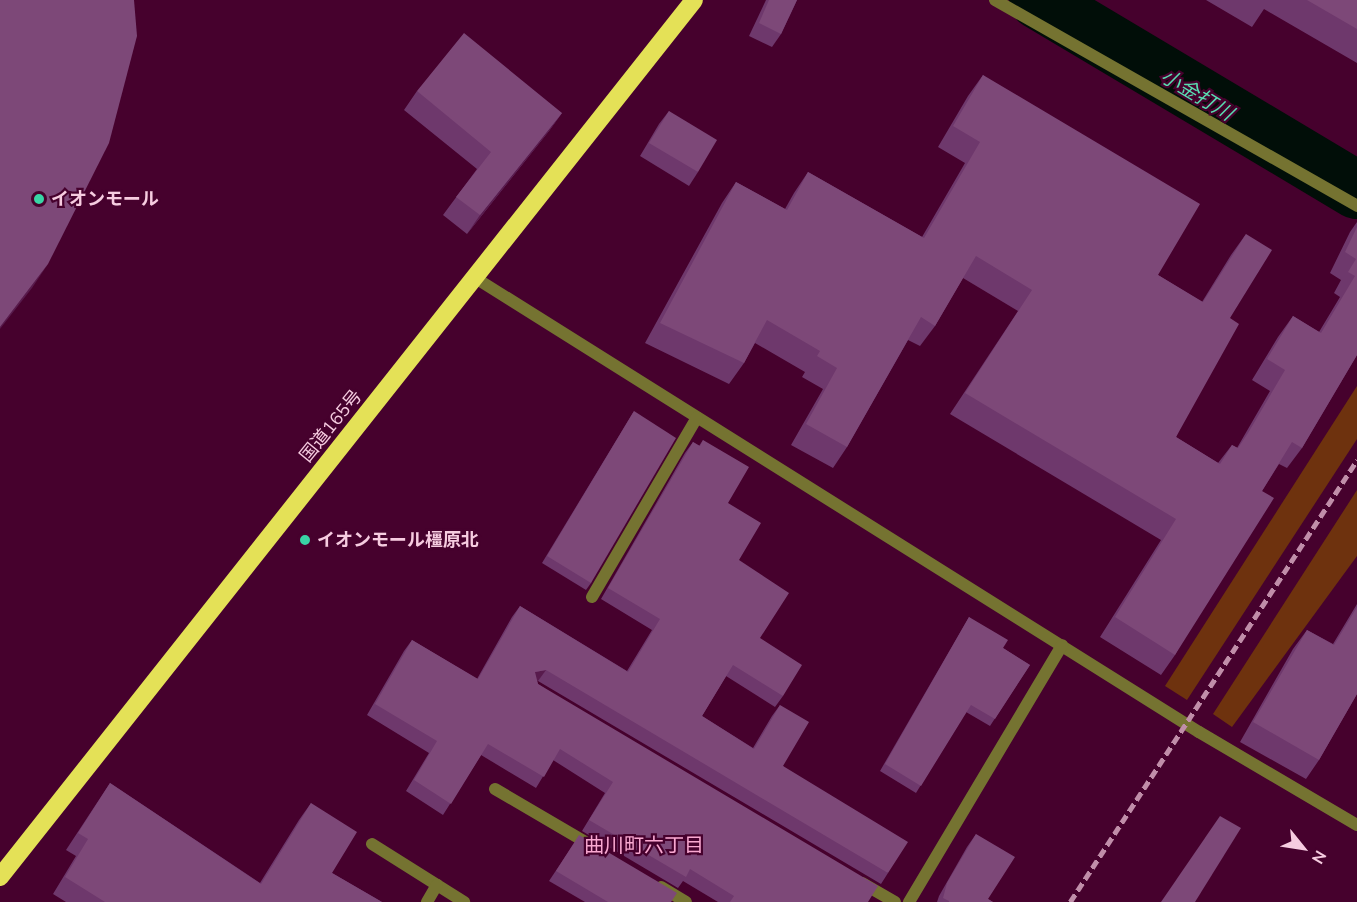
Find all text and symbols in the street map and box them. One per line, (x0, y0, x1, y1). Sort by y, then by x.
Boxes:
water label: 小金打川 (1157, 64, 1237, 126)
place label: イオンモール (51, 188, 159, 210)
marker: イオンモール (32, 192, 46, 206)
street label: 国道165号 (295, 386, 367, 466)
place label: イオンモール橿原北 (317, 529, 479, 551)
marker: イオンモール橿原北 (298, 533, 312, 547)
north arrow (1273, 818, 1333, 878)
district label: 曲川町六丁目 (584, 833, 704, 857)
text: N (1306, 846, 1331, 868)

